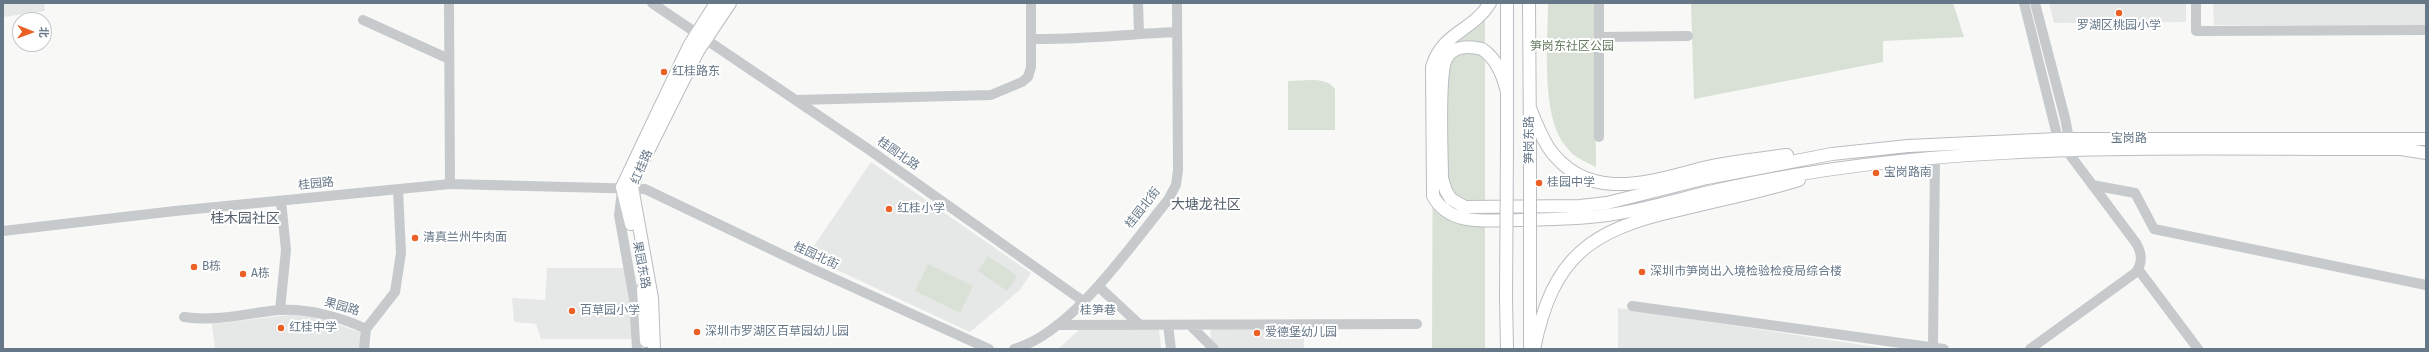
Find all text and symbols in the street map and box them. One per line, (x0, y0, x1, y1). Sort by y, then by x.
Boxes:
marker: 罗湖区桃园小学 (2114, 8, 2124, 18)
north arrow (12, 12, 52, 52)
place label: 罗湖区桃园小学 (2077, 19, 2161, 33)
text: 北 (37, 27, 50, 38)
park label: 笋岗东社区公园 (1530, 40, 1614, 54)
place label: 红桂路东 (672, 65, 720, 79)
marker: 红桂路东 (659, 67, 669, 77)
street label: 笋岗东路 (1523, 116, 1537, 164)
street label: 宝岗路 (2111, 132, 2147, 146)
street label: 桂圆北路 (874, 134, 922, 174)
street label: 红桂路 (628, 148, 656, 186)
place label: 宝岗路南 (1884, 166, 1932, 180)
marker: 宝岗路南 (1871, 168, 1881, 178)
street label: 桂园路 (297, 175, 335, 193)
place label: 桂园中学 (1547, 176, 1595, 190)
marker: 桂园中学 (1534, 178, 1544, 188)
street label: 桂园北街 (1123, 185, 1163, 231)
district label: 大塘龙社区 (1171, 197, 1241, 213)
place label: 红桂小学 (897, 202, 945, 216)
marker: 红桂小学 (884, 204, 894, 214)
district label: 桂木园社区 (210, 211, 280, 227)
place label: 清真兰州牛肉面 (423, 231, 507, 245)
marker: 清真兰州牛肉面 (410, 233, 420, 243)
street label: 桂园北街 (791, 239, 841, 273)
street label: 果园东路 (629, 240, 653, 290)
place label: B栋 (202, 260, 221, 274)
marker: B栋 (189, 262, 199, 272)
place label: 深圳市笋岗出入境检验检疫局综合楼 (1650, 265, 1842, 279)
place label: A栋 (251, 267, 270, 281)
marker: 深圳市笋岗出入境检验检疫局综合楼 (1637, 267, 1647, 277)
marker: A栋 (238, 269, 248, 279)
street label: 果园路 (323, 295, 361, 319)
place label: 百草园小学 (580, 304, 640, 318)
street label: 桂笋巷 (1080, 304, 1116, 318)
marker: 百草园小学 (567, 306, 577, 316)
place label: 红桂中学 (289, 321, 337, 335)
marker: 红桂中学 (276, 323, 286, 333)
place label: 深圳市罗湖区百草园幼儿园 (705, 325, 849, 339)
place label: 爱德堡幼儿园 (1265, 326, 1337, 340)
marker: 深圳市罗湖区百草园幼儿园 (692, 327, 702, 337)
marker: 爱德堡幼儿园 (1252, 328, 1262, 338)

